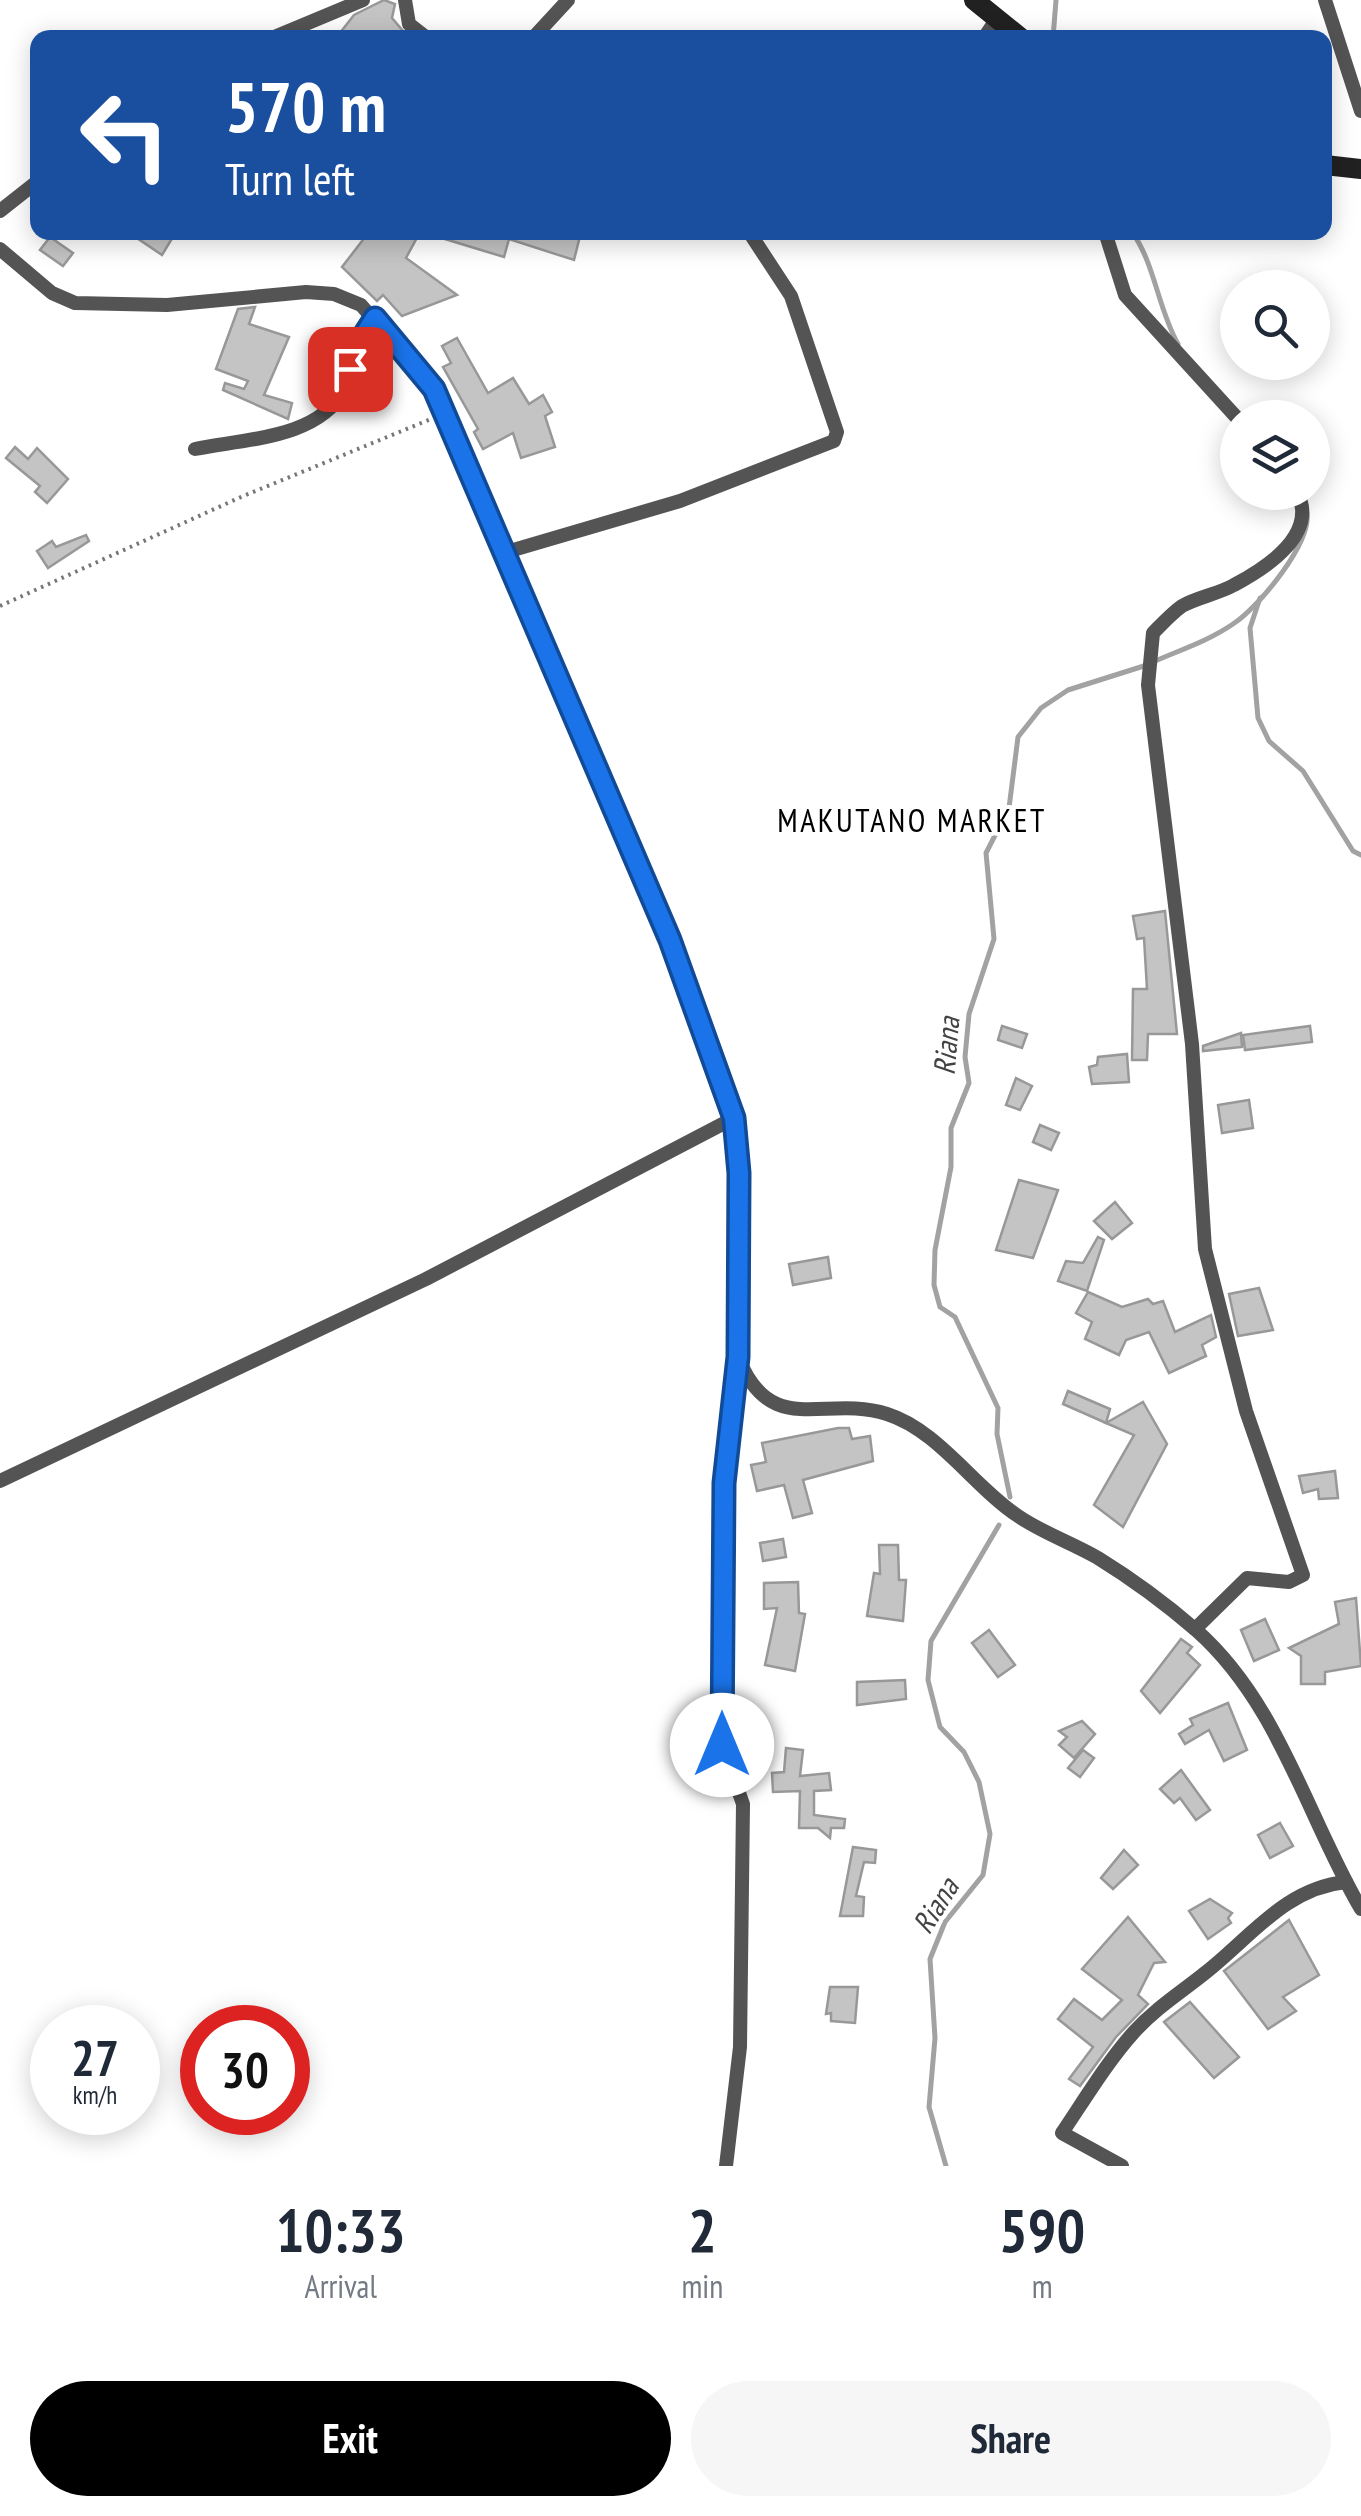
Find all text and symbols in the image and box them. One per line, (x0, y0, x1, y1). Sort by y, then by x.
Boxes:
text: 570 m (225, 61, 386, 151)
icon: left (60, 70, 190, 200)
text: Turn left (225, 149, 355, 207)
map controls (1220, 270, 1330, 510)
button: search (1220, 270, 1330, 380)
pin (308, 327, 393, 412)
icon: arrive (323, 342, 378, 397)
button: layers (1220, 400, 1330, 510)
district label: MAKUTANO MARKET (777, 799, 1047, 841)
water label: Riana (924, 1013, 968, 1077)
position arrow (670, 1693, 774, 1797)
water label: Riana (903, 1869, 968, 1940)
speed limit sign: 30 (180, 2005, 310, 2135)
text: 27 (71, 2025, 119, 2090)
text: km/h (73, 2079, 117, 2111)
text: 10:33 (276, 2191, 406, 2269)
text: 2 (688, 2191, 717, 2269)
text: 590 (999, 2191, 1085, 2269)
text: Arrival (305, 2265, 377, 2307)
text: min (681, 2265, 723, 2307)
text: m (1032, 2265, 1053, 2307)
button: Exit (30, 2381, 671, 2496)
button: Share (691, 2381, 1331, 2496)

